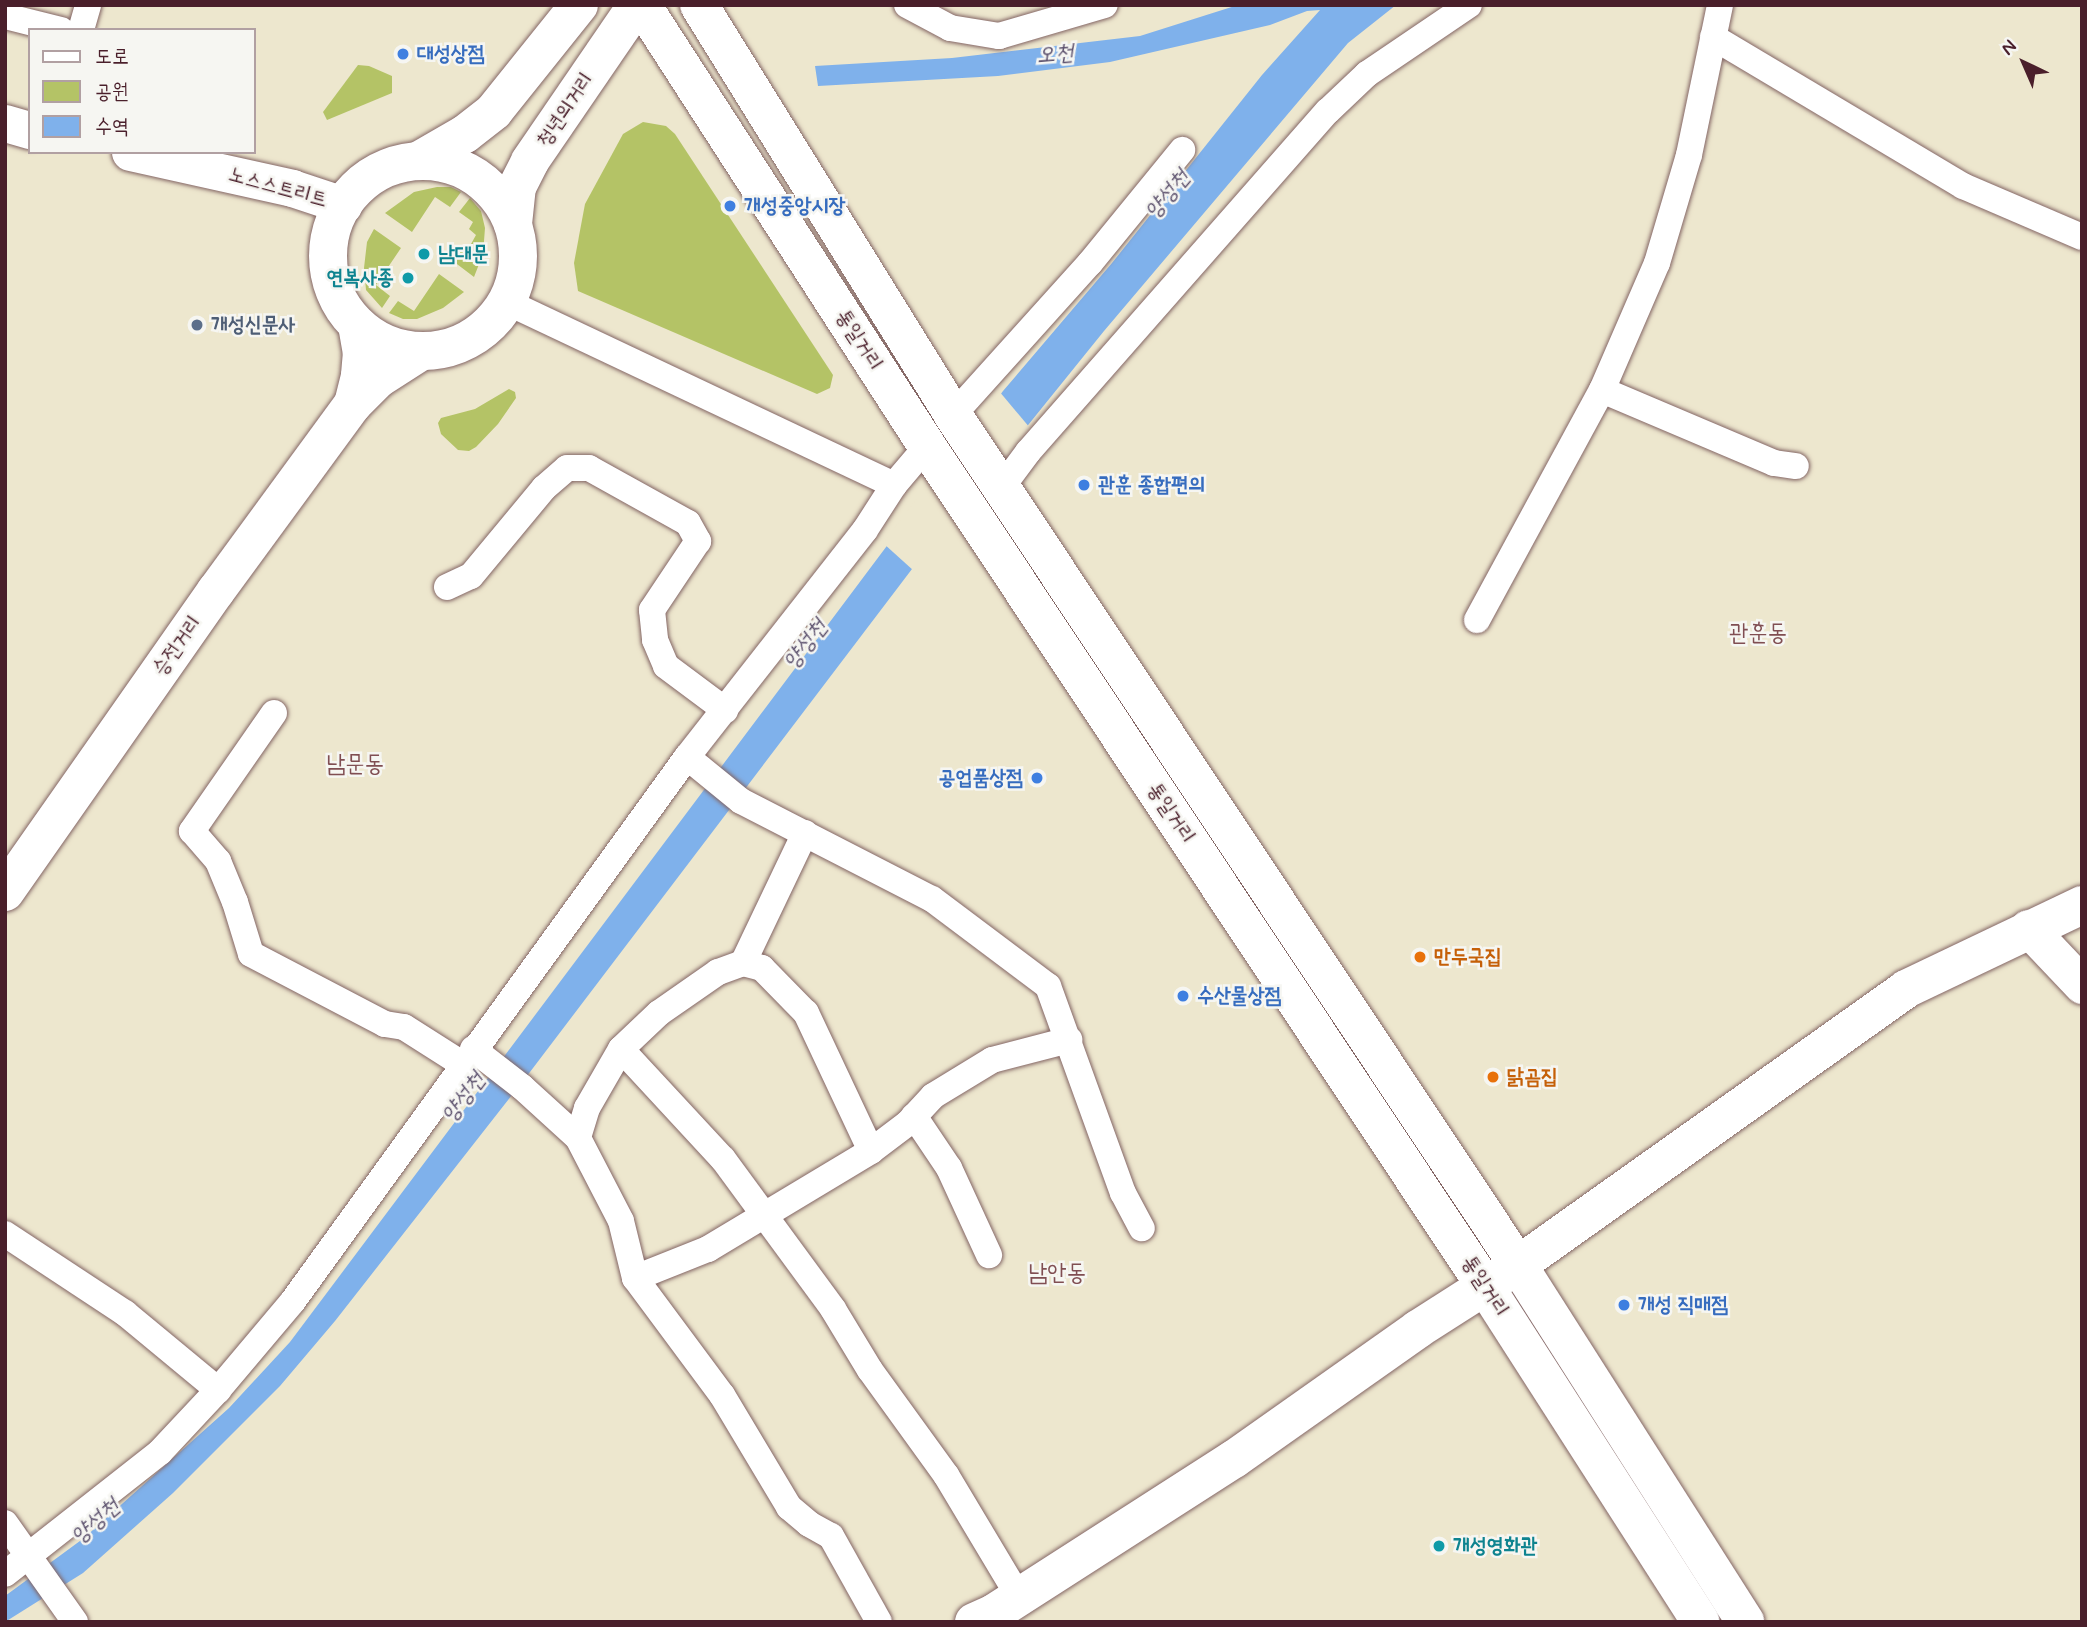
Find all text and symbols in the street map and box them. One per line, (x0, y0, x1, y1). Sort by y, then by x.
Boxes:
legend (28, 28, 256, 154)
north arrow (1989, 28, 2059, 98)
text: N (1996, 34, 2022, 61)
water label: 오천 (1035, 40, 1075, 70)
place label: 대성상점 (417, 41, 485, 67)
text: 도로 (95, 43, 129, 71)
marker: 대성상점 (395, 46, 411, 62)
street label: 청년의거리 (531, 68, 599, 152)
text: 공원 (95, 78, 129, 106)
text: 수역 (95, 113, 129, 141)
street label: 노스스트리트 (226, 162, 330, 212)
water label: 양성천 (1140, 165, 1196, 225)
place label: 개성중앙시장 (744, 193, 845, 219)
marker: 개성중앙시장 (722, 198, 738, 214)
place label: 남대문 (438, 241, 489, 267)
marker: 남대문 (416, 246, 432, 262)
place label: 연복사종 (326, 265, 394, 291)
marker: 연복사종 (400, 270, 416, 286)
street label: 통일거리 (830, 305, 888, 375)
place label: 개성신문사 (211, 312, 295, 338)
marker: 개성신문사 (189, 317, 205, 333)
place label: 관훈 종합편의 (1098, 472, 1205, 498)
marker: 관훈 종합편의 (1076, 477, 1092, 493)
street label: 승전거리 (147, 611, 207, 681)
water label: 양성천 (778, 615, 834, 675)
district label: 관훈동 (1729, 620, 1787, 648)
district label: 남문동 (326, 751, 384, 779)
place label: 공업품상점 (939, 765, 1023, 791)
marker: 공업품상점 (1029, 770, 1045, 786)
street label: 통일거리 (1142, 778, 1200, 848)
place label: 만두국집 (1434, 944, 1502, 970)
marker: 만두국집 (1412, 949, 1428, 965)
place label: 수산물상점 (1197, 983, 1281, 1009)
marker: 수산물상점 (1175, 988, 1191, 1004)
place label: 닭곰집 (1507, 1064, 1558, 1090)
water label: 양성천 (436, 1068, 492, 1128)
marker: 닭곰집 (1485, 1069, 1501, 1085)
street label: 통일거리 (1456, 1251, 1514, 1321)
district label: 남안동 (1028, 1260, 1086, 1288)
place label: 개성 직매점 (1638, 1292, 1728, 1318)
marker: 개성 직매점 (1616, 1297, 1632, 1313)
water label: 양성천 (66, 1493, 126, 1551)
place label: 개성영화관 (1453, 1533, 1537, 1559)
marker: 개성영화관 (1431, 1538, 1447, 1554)

